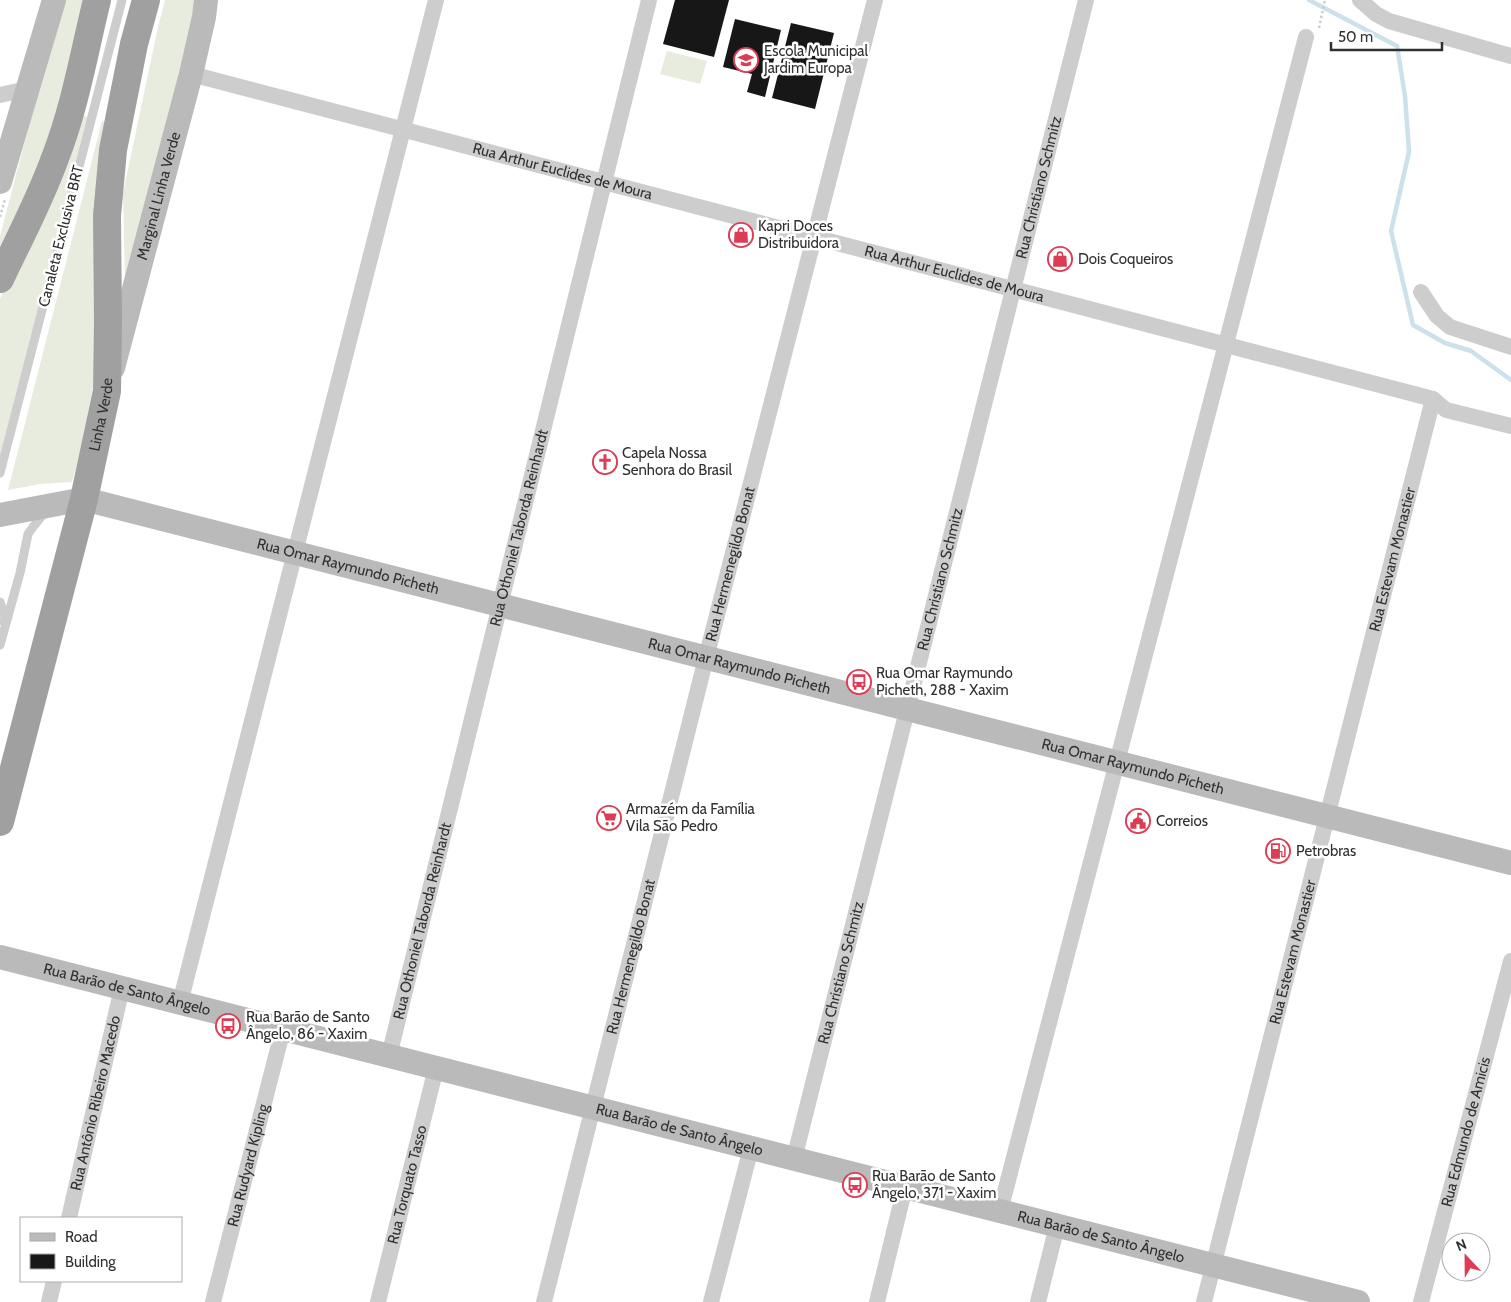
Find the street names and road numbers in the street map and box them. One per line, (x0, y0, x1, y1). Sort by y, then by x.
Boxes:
street label: Rua Christiano Schmitz (1012, 114, 1065, 261)
street label: Marginal Linha Verde (133, 130, 184, 262)
street label: Rua Arthur Euclides de Moura (471, 139, 655, 204)
street label: Canaleta Exclusiva BRT (35, 163, 87, 309)
street label: Rua Arthur Euclides de Moura (863, 242, 1047, 306)
street label: Linha Verde (85, 378, 116, 453)
street label: Rua Othoniel Taborda Reinhardt (486, 427, 552, 628)
street label: Rua Hermenegildo Bonat (702, 485, 759, 643)
street label: Rua Estevam Monastier (1365, 485, 1419, 634)
street label: Rua Christiano Schmitz (913, 506, 967, 652)
street label: Rua Omar Raymundo Picheth (255, 534, 441, 598)
street label: Rua Omar Raymundo Picheth (646, 634, 833, 698)
street label: Rua Omar Raymundo Picheth (1040, 735, 1226, 798)
street label: Rua Othoniel Taborda Reinhardt (389, 821, 455, 1021)
street label: Rua Hermenegildo Bonat (603, 877, 659, 1036)
street label: Rua Estevam Monastier (1266, 878, 1320, 1026)
street label: Rua Christiano Schmitz (814, 900, 868, 1046)
street label: Rua Barão de Santo Ângelo (42, 959, 212, 1019)
street label: Rua Antônio Ribeiro Macedo (67, 1014, 124, 1192)
street label: Rua Edmundo de Amicis (1438, 1055, 1494, 1209)
street label: Rua Barão de Santo Ângelo (594, 1100, 765, 1159)
street label: Rua Rudyard Kipling (224, 1101, 273, 1229)
street label: Rua Torquato Tasso (384, 1123, 431, 1246)
street label: Rua Barão de Santo Ângelo (1016, 1207, 1186, 1267)

